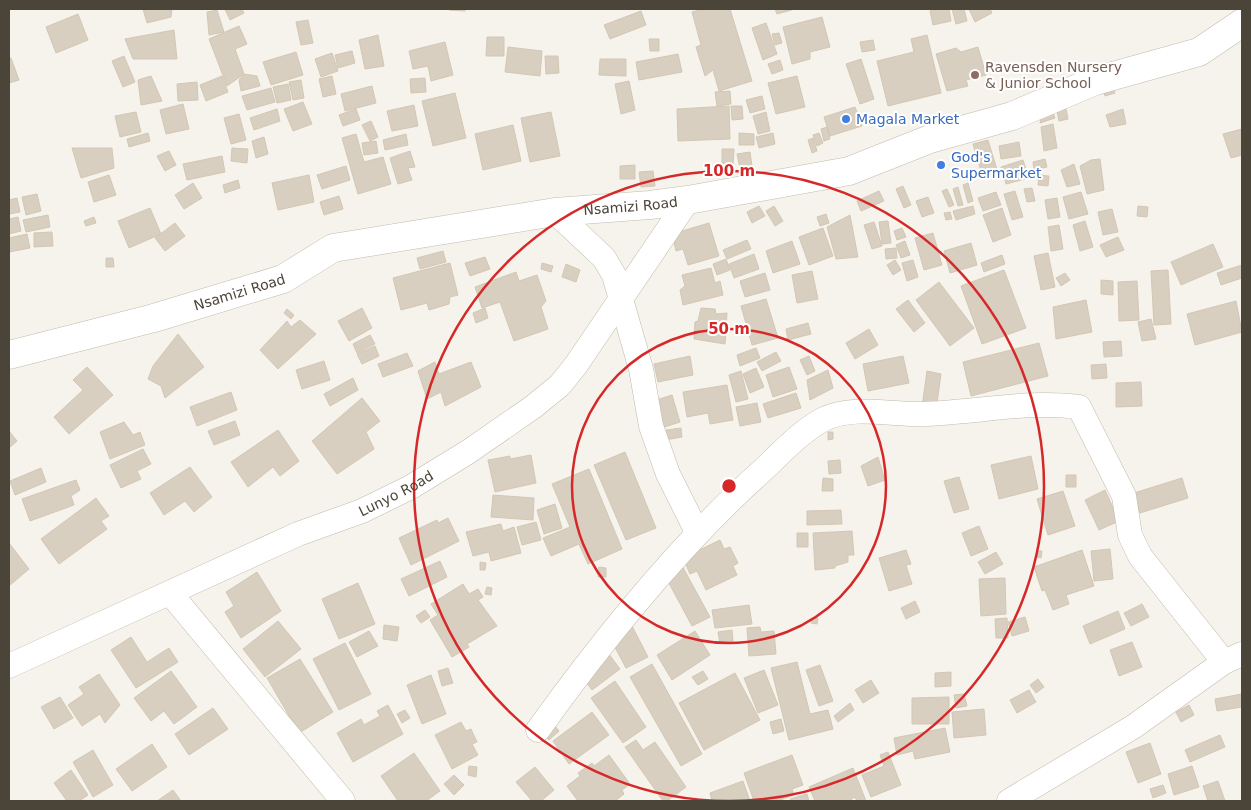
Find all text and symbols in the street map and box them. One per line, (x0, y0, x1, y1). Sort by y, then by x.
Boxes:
place label: Ravensden Nursery & Junior School (985, 59, 1122, 91)
marker: Ravensden Nursery & Junior School (969, 69, 981, 81)
place label: Magala Market (856, 111, 960, 127)
marker: Magala Market (840, 113, 852, 125)
place label: God's Supermarket (951, 149, 1042, 181)
marker: God's Supermarket (935, 159, 947, 171)
text: 100 m (703, 162, 755, 180)
street label: Nsamizi Road (583, 193, 679, 218)
street label: Nsamizi Road (192, 271, 287, 314)
text: 50 m (708, 320, 750, 338)
street label: Lunyo Road (356, 467, 436, 519)
centre of rings (720, 477, 738, 495)

